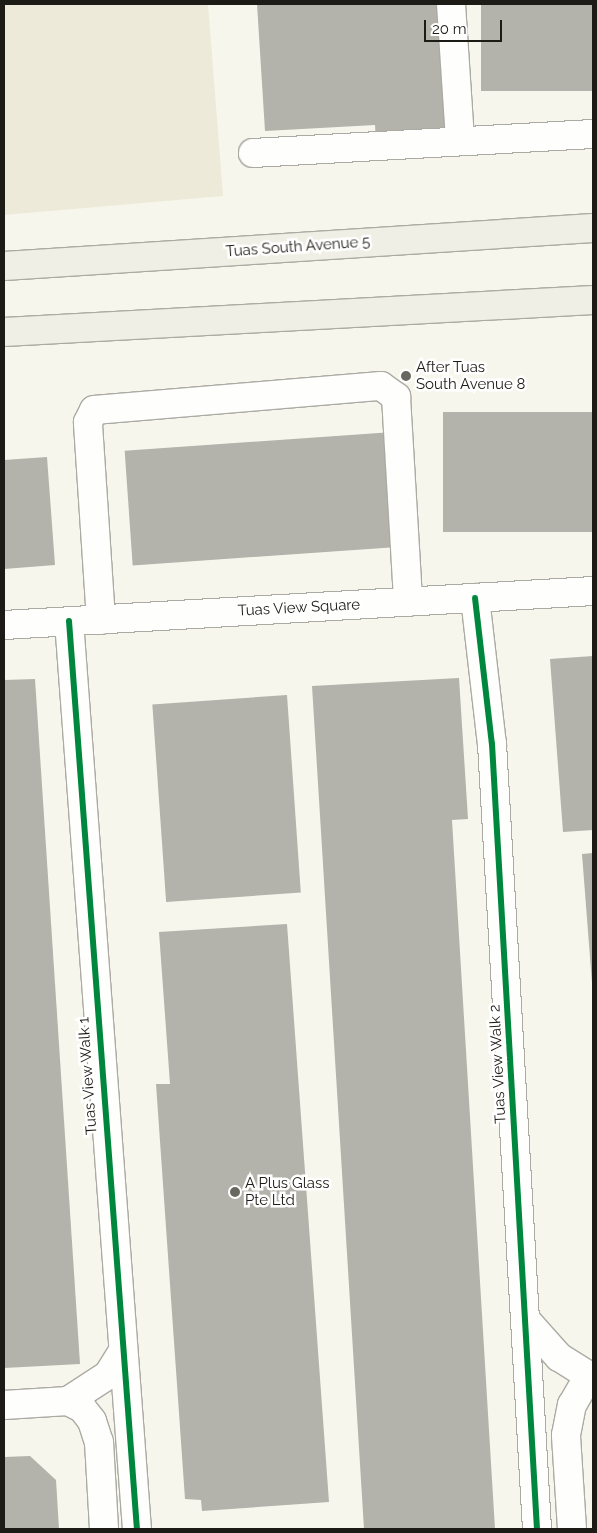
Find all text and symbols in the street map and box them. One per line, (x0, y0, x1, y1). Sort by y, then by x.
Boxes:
scale bar (427, 10, 504, 42)
text: 20 m (432, 20, 467, 38)
street label: Tuas South Avenue 5 (225, 233, 371, 261)
place label: After Tuas South Avenue 8 (416, 358, 526, 393)
marker: After Tuas South Avenue 8 (400, 370, 412, 382)
street label: Tuas View Square (237, 596, 361, 620)
street label: Tuas View Walk 2 (486, 1003, 510, 1125)
street label: Tuas View Walk 1 (75, 1016, 101, 1136)
place label: A Plus Glass Pte Ltd (245, 1174, 330, 1209)
marker: A Plus Glass Pte Ltd (229, 1186, 241, 1198)

